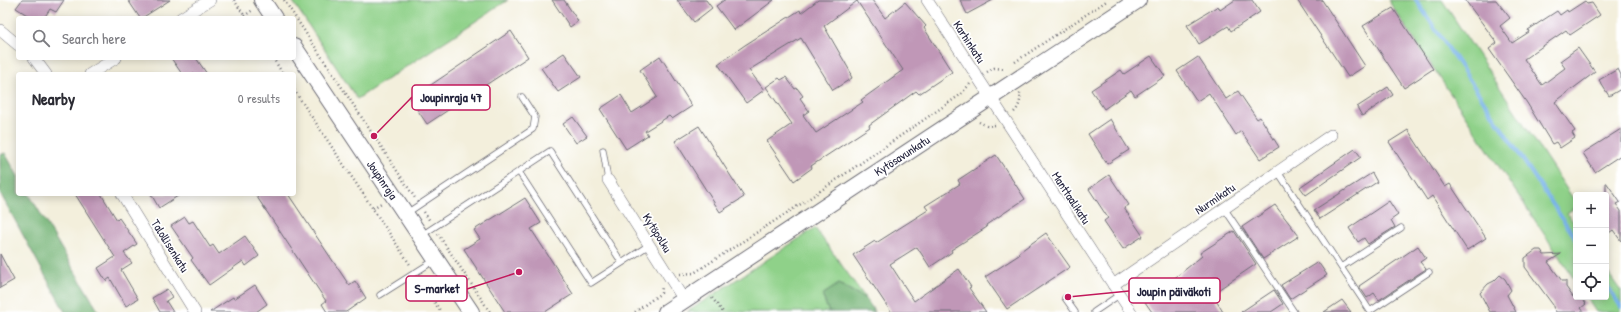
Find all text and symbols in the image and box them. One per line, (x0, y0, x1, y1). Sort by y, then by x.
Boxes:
search box (16, 16, 296, 60)
street label: Karhinkatu (949, 17, 990, 66)
icon: search (30, 27, 52, 49)
text: Search here (62, 28, 126, 49)
callout: Joupinraja 47 (412, 85, 490, 110)
text: Nearby (32, 87, 75, 110)
text: Joupinraja 47 (420, 88, 483, 107)
text: 0 results (238, 89, 280, 107)
street label: Kytösavunkatu (871, 131, 933, 180)
street label: Joupinraja (363, 157, 402, 203)
street label: Manttaalikatu (1048, 168, 1095, 227)
street label: Nurmikatu (1191, 179, 1238, 218)
map controls (1573, 192, 1609, 300)
button: + (1573, 192, 1609, 228)
street label: Kytöpolku (639, 210, 676, 256)
street label: Talollisenkatu (147, 216, 194, 276)
button: − (1573, 228, 1609, 264)
button: locate (1573, 264, 1609, 300)
callout: S-market (406, 276, 467, 301)
callout: Joupin päiväkoti (1129, 278, 1220, 303)
text: S-market (414, 279, 460, 297)
text: Joupin päiväkoti (1137, 282, 1211, 301)

